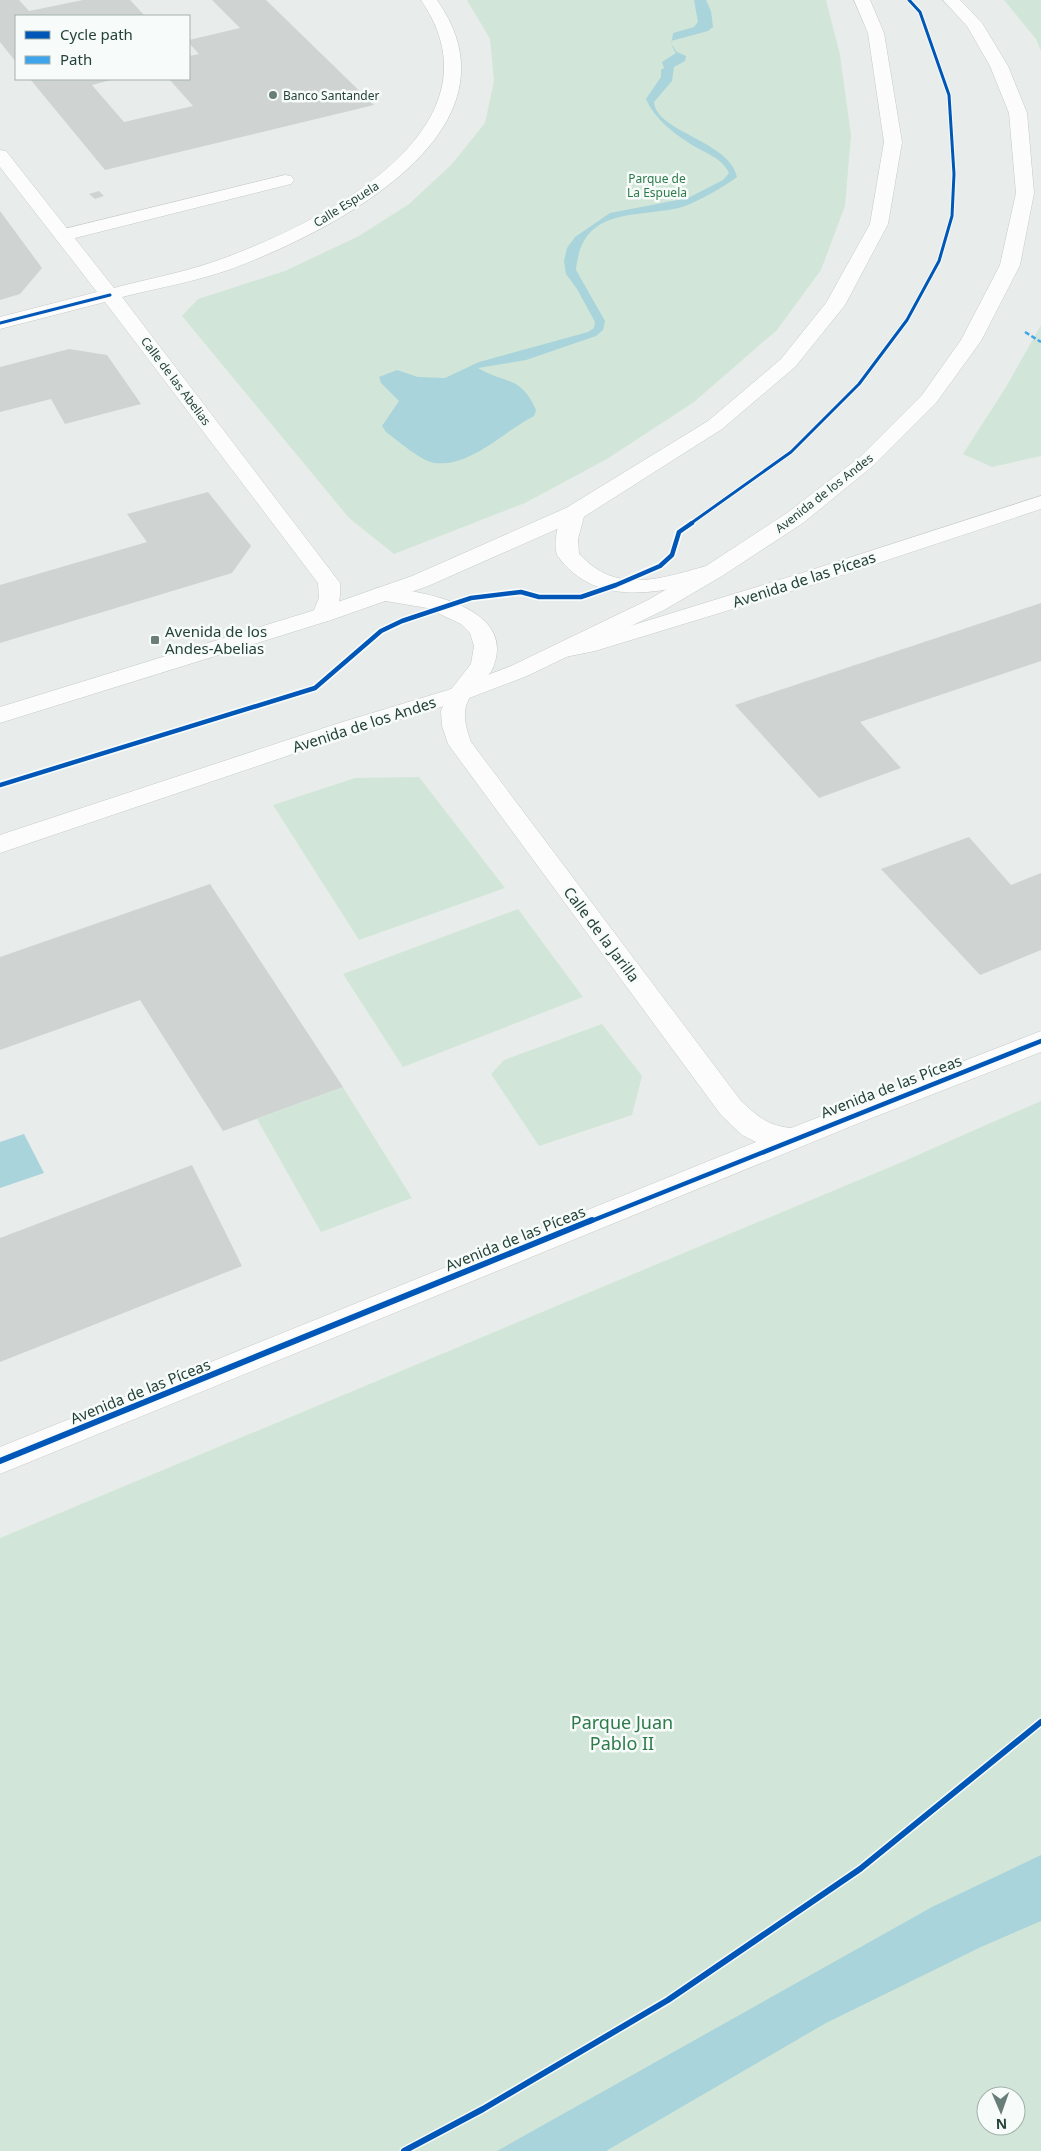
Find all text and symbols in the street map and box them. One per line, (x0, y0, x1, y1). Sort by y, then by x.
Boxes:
legend (15, 15, 190, 80)
text: Cycle path (60, 24, 133, 44)
text: Path (60, 49, 92, 69)
place label: Banco Santander (283, 87, 379, 104)
marker: Banco Santander (267, 89, 279, 101)
park label: Parque de La Espuela (627, 170, 687, 201)
street label: Calle Espuela (310, 177, 382, 231)
street label: Calle de las Abelias (137, 333, 215, 429)
street label: Avenida de los Andes (772, 449, 877, 537)
street label: Avenida de las Píceas (730, 546, 878, 612)
place label: Avenida de los Andes-Abelias (165, 621, 267, 658)
marker: Avenida de los Andes-Abelias (149, 634, 161, 646)
street label: Avenida de los Andes (290, 691, 438, 757)
street label: Calle de la Jarilla (560, 882, 644, 986)
street label: Avenida de las Píceas (818, 1050, 964, 1122)
street label: Avenida de las Píceas (442, 1201, 588, 1275)
street label: Avenida de las Píceas (67, 1354, 213, 1428)
park label: Parque Juan Pablo II (571, 1710, 673, 1755)
north arrow (976, 2086, 1026, 2136)
text: N (995, 2115, 1007, 2134)

